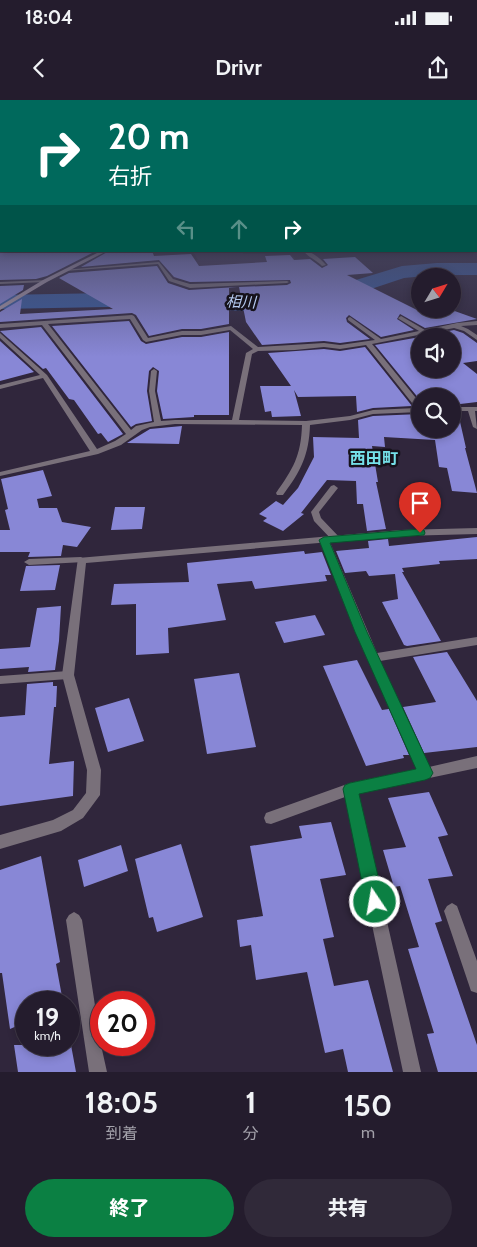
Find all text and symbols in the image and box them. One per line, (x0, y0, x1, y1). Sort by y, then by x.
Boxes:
text: 18:04 (25, 6, 73, 29)
icon: back (25, 54, 53, 82)
text: Drivr (215, 54, 262, 81)
icon: share (424, 54, 452, 82)
text: 20 m (108, 115, 190, 158)
icon: right (25, 120, 90, 185)
text: 右折 (108, 163, 152, 190)
icon: left (172, 215, 200, 243)
icon: ahead (225, 215, 253, 243)
icon: right (278, 215, 306, 243)
north arrow (411, 268, 461, 318)
map controls (411, 268, 461, 438)
water label: 相川 (226, 292, 258, 312)
button: sound (411, 328, 461, 378)
button: search (411, 388, 461, 438)
district label: 西田町 (350, 449, 398, 468)
pin (399, 482, 441, 533)
icon: arrive (406, 489, 434, 517)
position arrow (348, 875, 400, 927)
speed limit sign: 20 (90, 991, 155, 1056)
text: 19 (36, 1002, 59, 1032)
text: km/h (34, 1028, 61, 1043)
text: 18:05 (85, 1084, 158, 1121)
text: 1 (245, 1084, 256, 1121)
text: 150 (344, 1087, 392, 1124)
text: m (361, 1123, 375, 1142)
text: 到着 (105, 1124, 137, 1143)
text: 分 (243, 1124, 259, 1143)
button: 終了 (25, 1179, 234, 1237)
button: 共有 (244, 1179, 452, 1237)

